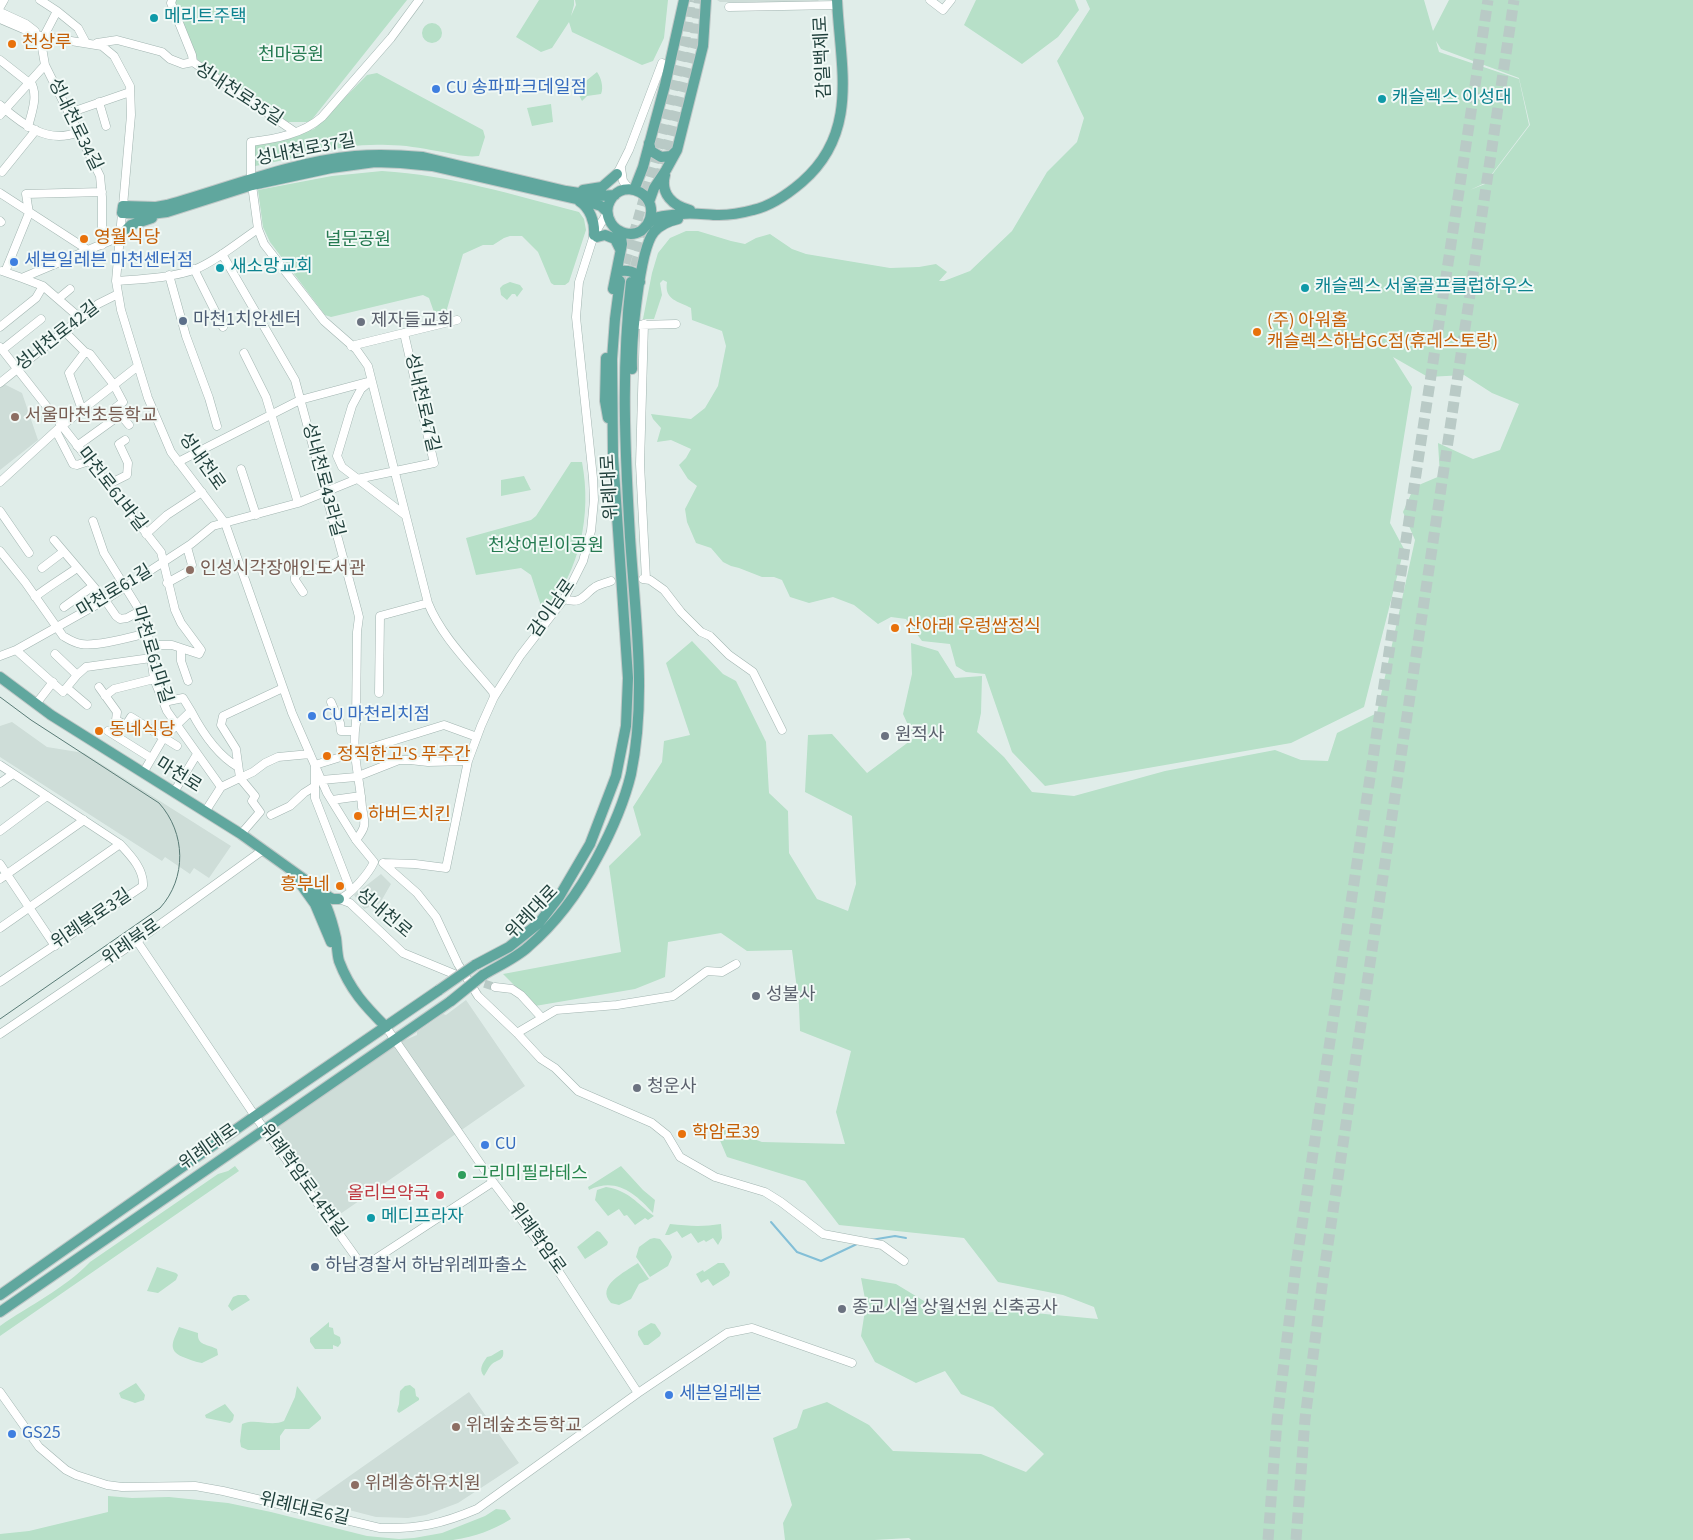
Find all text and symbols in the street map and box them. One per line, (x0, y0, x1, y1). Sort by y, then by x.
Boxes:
place label: 메리트주택 (164, 7, 247, 29)
marker: 메리트주택 (148, 12, 160, 24)
street label: 감일백제로 (811, 15, 837, 99)
place label: 천상루 (22, 33, 72, 55)
marker: 천상루 (6, 38, 18, 50)
park label: 천마공원 (258, 45, 324, 67)
street label: 성내천로35길 (190, 59, 286, 131)
street label: 성내천로34길 (42, 75, 106, 175)
place label: CU 송파파크데일점 (446, 78, 587, 100)
marker: CU 송파파크데일점 (430, 83, 442, 95)
place label: 캐슬렉스 이성대 (1392, 88, 1512, 110)
marker: 캐슬렉스 이성대 (1376, 93, 1388, 105)
street label: 성내천로37길 (255, 131, 357, 171)
place label: 영월식당 (94, 228, 160, 250)
park label: 널문공원 (325, 230, 391, 252)
marker: 영월식당 (78, 233, 90, 245)
place label: 세븐일레븐 마천센터점 (24, 251, 193, 273)
marker: 세븐일레븐 마천센터점 (8, 256, 20, 268)
place label: 새소망교회 (230, 257, 313, 279)
marker: 새소망교회 (214, 262, 226, 274)
place label: 캐슬렉스 서울골프클럽하우스 (1315, 277, 1534, 299)
marker: 캐슬렉스 서울골프클럽하우스 (1299, 282, 1311, 294)
street label: 성내천로42길 (12, 297, 104, 377)
place label: 마천1치안센터 (193, 310, 301, 332)
place label: 제자들교회 (371, 311, 454, 333)
place label: (주) 아워홈 캐슬렉스하남GC점(휴레스토랑) (1267, 311, 1498, 354)
marker: 마천1치안센터 (177, 315, 189, 327)
marker: 제자들교회 (355, 316, 367, 328)
marker: (주) 아워홈 캐슬렉스하남GC점(휴레스토랑) (1251, 326, 1263, 338)
street label: 성내천로47길 (399, 352, 443, 454)
place label: 서울마천초등학교 (25, 406, 157, 428)
marker: 서울마천초등학교 (9, 411, 21, 423)
street label: 성내천로43라길 (296, 421, 348, 539)
street label: 성내천로 (173, 429, 229, 495)
street label: 마천로61바길 (71, 444, 151, 536)
street label: 위례대로 (598, 453, 624, 521)
park label: 천상어린이공원 (488, 536, 604, 558)
place label: 인성시각장애인도서관 (200, 559, 366, 581)
street label: 마천로61길 (73, 561, 157, 623)
marker: 인성시각장애인도서관 (184, 564, 196, 576)
street label: 감이남로 (525, 576, 581, 642)
street label: 마천로61마길 (126, 604, 176, 706)
place label: 산아래 우렁쌈정식 (905, 617, 1041, 639)
marker: 산아래 우렁쌈정식 (889, 622, 901, 634)
place label: CU 마천리치점 (322, 705, 430, 727)
marker: CU 마천리치점 (306, 710, 318, 722)
place label: 동네식당 (109, 720, 175, 742)
marker: 동네식당 (93, 725, 105, 737)
place label: 원적사 (895, 725, 945, 747)
marker: 원적사 (879, 730, 891, 742)
place label: 정직한고'S 푸주간 (337, 745, 471, 767)
marker: 정직한고'S 푸주간 (321, 750, 333, 762)
street label: 마천로 (151, 754, 205, 798)
place label: 하버드치킨 (368, 805, 451, 827)
marker: 하버드치킨 (352, 810, 364, 822)
place label: 흥부네 (280, 875, 330, 897)
marker: 흥부네 (334, 880, 346, 892)
street label: 위례대로 (502, 882, 564, 944)
street label: 성내천로 (351, 884, 415, 944)
street label: 위례북로3길 (48, 885, 136, 955)
street label: 위례북로 (99, 915, 165, 971)
place label: 성불사 (766, 985, 816, 1007)
marker: 성불사 (750, 990, 762, 1002)
place label: 청운사 (647, 1077, 697, 1099)
marker: 청운사 (631, 1082, 643, 1094)
street label: 위례대로 (176, 1120, 242, 1176)
street label: 위례학암로14번길 (254, 1121, 350, 1241)
place label: 학암로39 (692, 1123, 760, 1145)
marker: 학암로39 (676, 1128, 688, 1140)
place label: CU (495, 1134, 517, 1156)
marker: CU (479, 1139, 491, 1151)
place label: 그리미필라테스 (472, 1164, 588, 1186)
marker: 그리미필라테스 (456, 1169, 468, 1181)
place label: 올리브약국 (347, 1184, 430, 1206)
marker: 올리브약국 (434, 1189, 446, 1201)
street label: 위례학암로 (503, 1199, 569, 1279)
place label: 메디프라자 (381, 1207, 464, 1229)
marker: 메디프라자 (365, 1212, 377, 1224)
place label: 하남경찰서 하남위례파출소 (325, 1256, 527, 1278)
marker: 하남경찰서 하남위례파출소 (309, 1261, 321, 1273)
place label: 종교시설 상월선원 신축공사 (852, 1298, 1058, 1320)
marker: 종교시설 상월선원 신축공사 (836, 1303, 848, 1315)
place label: 세븐일레븐 (679, 1384, 762, 1406)
marker: 세븐일레븐 (663, 1389, 675, 1401)
place label: 위례숲초등학교 (466, 1416, 582, 1438)
marker: 위례숲초등학교 (450, 1421, 462, 1433)
place label: GS25 (22, 1423, 61, 1445)
marker: GS25 (6, 1428, 18, 1440)
place label: 위례송하유치원 (365, 1474, 481, 1496)
marker: 위례송하유치원 (349, 1479, 361, 1491)
street label: 위례대로6길 (257, 1489, 351, 1531)

